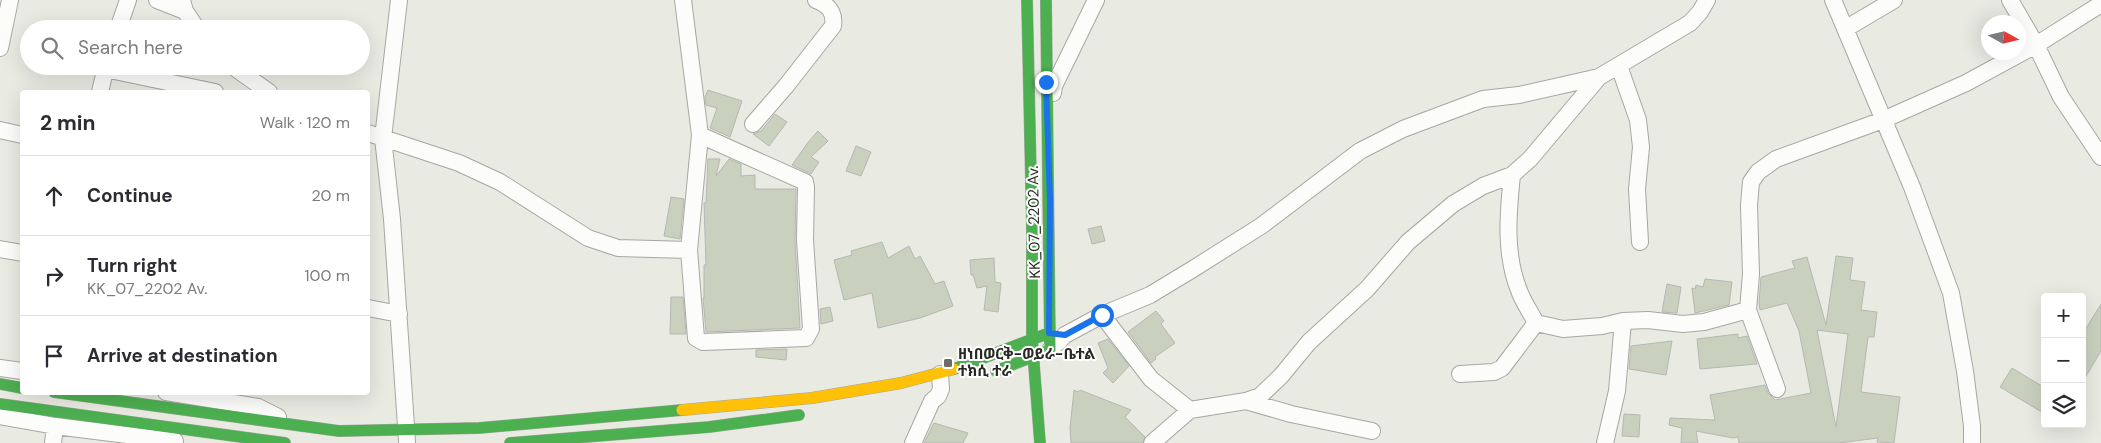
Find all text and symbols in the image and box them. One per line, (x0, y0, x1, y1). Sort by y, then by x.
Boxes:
north arrow (1981, 15, 2026, 60)
search box (20, 20, 370, 75)
icon: search (38, 34, 66, 62)
text: Search here (78, 35, 183, 60)
route end (1035, 71, 1058, 94)
text: 2 min (40, 109, 96, 137)
text: Walk · 120 m (260, 112, 350, 133)
street label: KK_07_2202 Av. (1023, 165, 1045, 279)
icon: ahead (40, 182, 68, 210)
text: Continue (87, 183, 173, 208)
text: 20 m (311, 185, 350, 206)
text: Turn right (87, 253, 177, 278)
icon: right (40, 262, 68, 290)
text: 100 m (305, 265, 350, 286)
text: KK_07_2202 Av. (87, 278, 208, 299)
map controls (2041, 293, 2086, 428)
button: + (2041, 293, 2086, 338)
route start (1091, 304, 1114, 327)
button: − (2041, 338, 2086, 383)
icon: arrive (40, 342, 68, 370)
text: Arrive at destination (87, 343, 278, 368)
place label: ዘነበወርቅ-ወይራ-ቤተል ተክሲ ተራ (958, 344, 1095, 381)
marker: ዘነበወርቅ-ወይራ-ቤተል ተክሲ ተራ (942, 357, 954, 369)
button: layers (2041, 383, 2086, 428)

